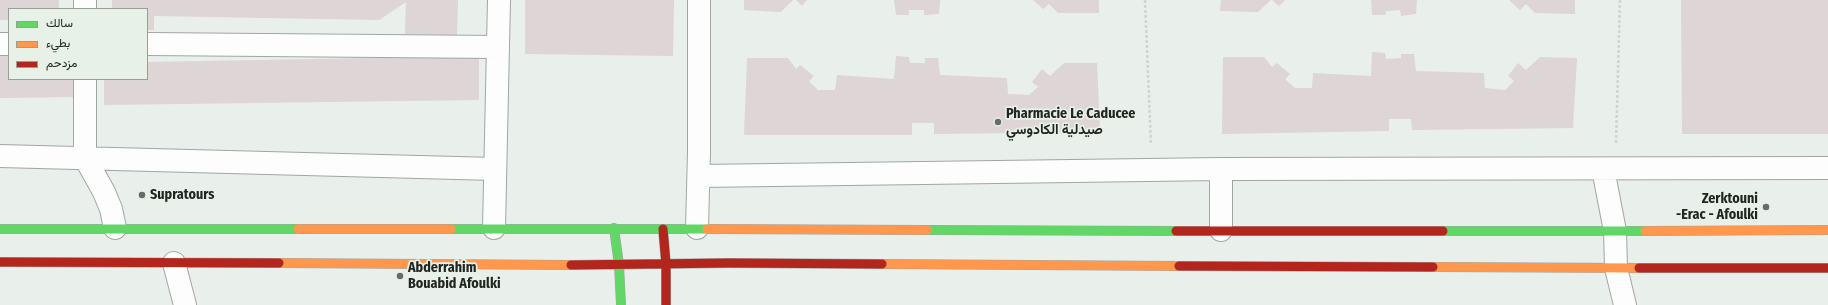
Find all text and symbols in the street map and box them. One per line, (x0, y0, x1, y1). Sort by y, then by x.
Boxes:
legend (8, 8, 148, 80)
text: سالك (46, 16, 73, 30)
text: بطيء (46, 36, 70, 50)
text: مزدحم (46, 56, 77, 70)
place label: Pharmacie Le Caducee صيدلية الكادوسي (1006, 106, 1135, 138)
marker: Pharmacie Le Caducee صيدلية الكادوسي (993, 117, 1003, 127)
place label: Supratours (150, 187, 214, 203)
marker: Supratours (137, 190, 147, 200)
place label: Zerktouni -Erac - Afoulki (1676, 191, 1758, 224)
marker: Zerktouni -Erac - Afoulki (1761, 202, 1771, 212)
place label: Abderrahim Bouabid Afoulki (408, 260, 501, 292)
marker: Abderrahim Bouabid Afoulki (395, 271, 405, 281)

